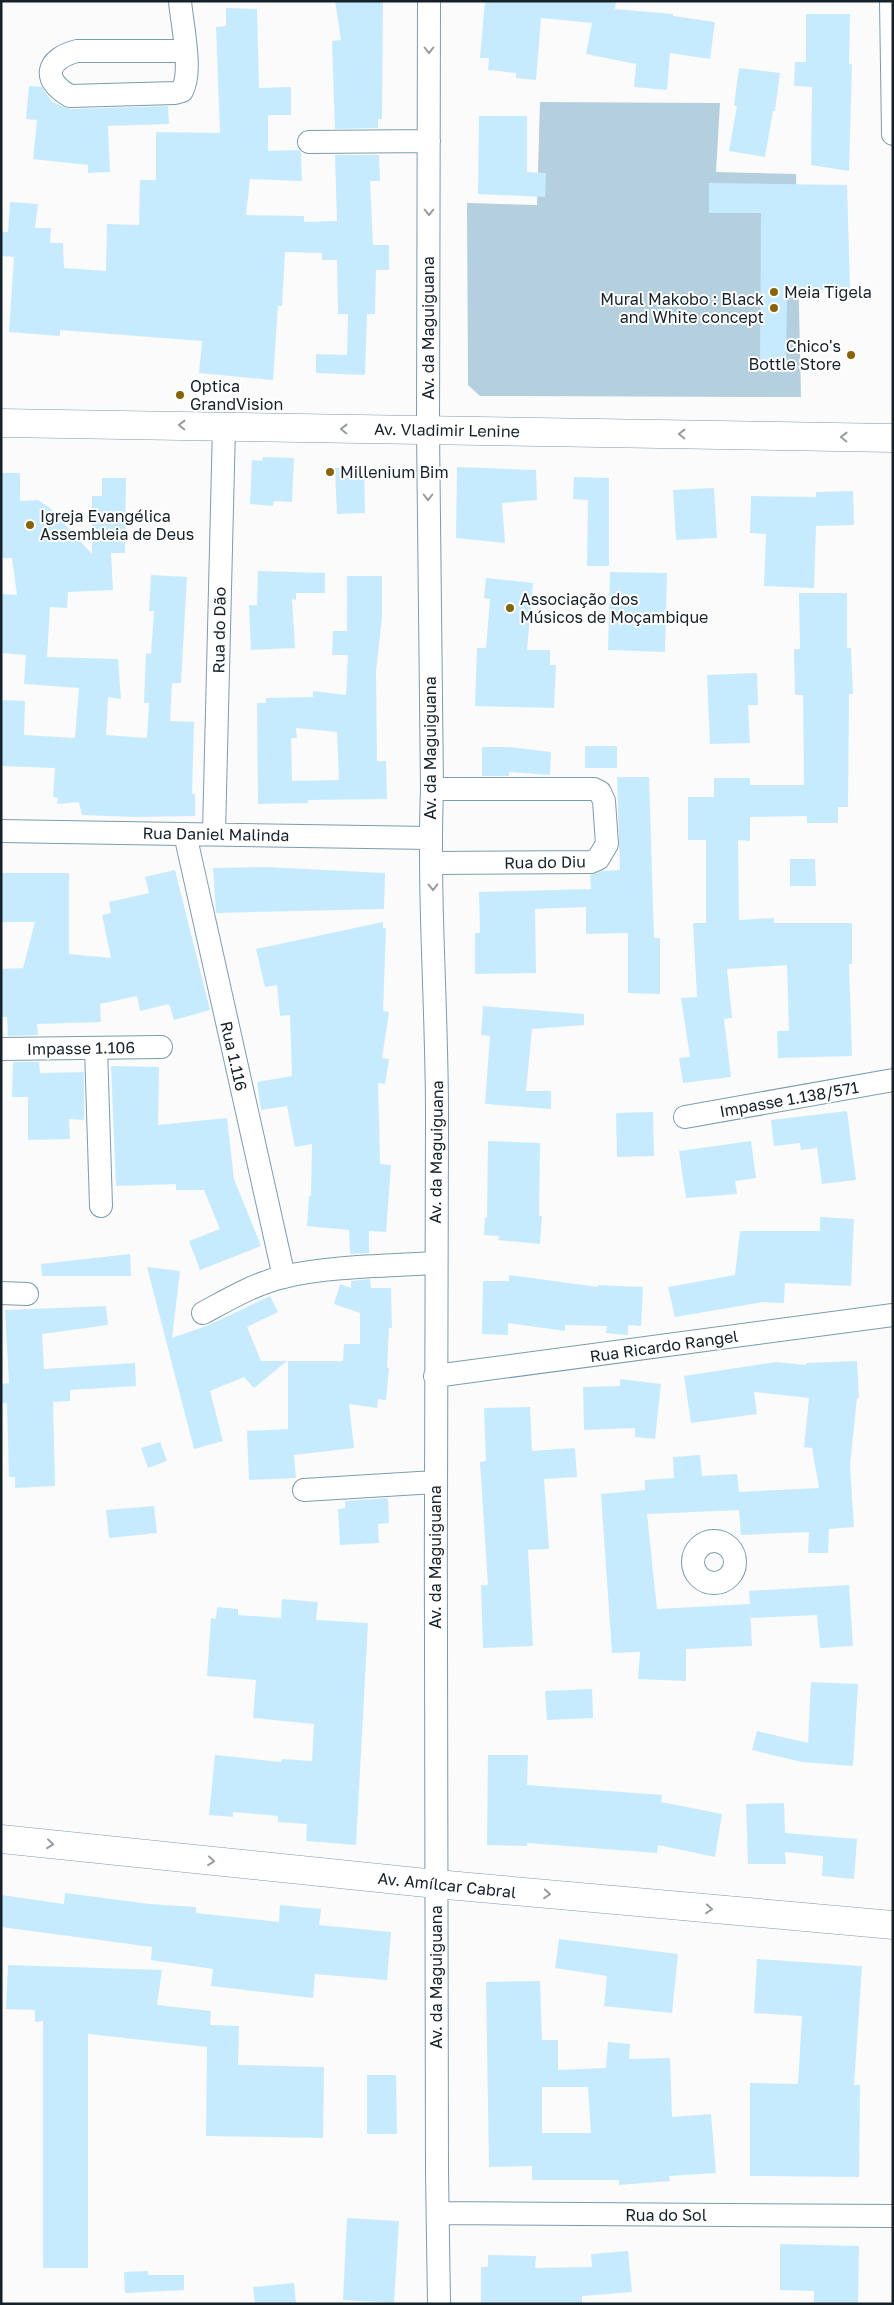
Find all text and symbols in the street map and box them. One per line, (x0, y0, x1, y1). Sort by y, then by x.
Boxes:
one-way arrow (424, 46, 434, 54)
one-way arrow (423, 209, 434, 217)
street label: Av. da Maguiguana (418, 256, 438, 400)
place label: Meia Tigela (784, 282, 872, 302)
marker: Meia Tigela (768, 286, 780, 298)
place label: Mural Makobo : Black and White concept (600, 289, 764, 327)
marker: Mural Makobo : Black and White concept (768, 302, 780, 314)
place label: Chico's Bottle Store (749, 336, 841, 374)
marker: Chico's Bottle Store (845, 349, 857, 361)
place label: Optica GrandVision (190, 376, 283, 414)
marker: Optica GrandVision (174, 389, 186, 401)
street label: Av. Vladimir Lenine (374, 419, 520, 441)
one-way arrow (177, 420, 185, 431)
one-way arrow (340, 423, 348, 434)
one-way arrow (677, 429, 685, 439)
one-way arrow (840, 432, 848, 442)
place label: Millenium Bim (340, 462, 449, 482)
marker: Millenium Bim (324, 466, 336, 478)
one-way arrow (423, 494, 433, 502)
place label: Igreja Evangélica Assembleia de Deus (40, 506, 194, 544)
marker: Igreja Evangélica Assembleia de Deus (24, 519, 36, 531)
street label: Rua do Dão (208, 587, 230, 673)
place label: Associação dos Músicos de Moçambique (520, 589, 708, 627)
marker: Associação dos Músicos de Moçambique (504, 602, 516, 614)
street label: Av. da Maguiguana (420, 676, 440, 820)
street label: Rua Daniel Malinda (142, 823, 290, 845)
street label: Rua do Diu (504, 851, 586, 873)
one-way arrow (427, 884, 438, 892)
street label: Rua 1.116 (216, 1019, 252, 1093)
street label: Impasse 1.106 (27, 1037, 135, 1059)
street label: Impasse 1.138/571 (718, 1077, 860, 1121)
street label: Av. da Maguiguana (425, 1080, 447, 1224)
street label: Rua Ricardo Rangel (589, 1326, 739, 1366)
street label: Av. da Maguiguana (425, 1485, 445, 1629)
one-way arrow (46, 1838, 54, 1849)
one-way arrow (208, 1855, 216, 1866)
street label: Av. Amílcar Cabral (377, 1868, 517, 1902)
one-way arrow (544, 1888, 552, 1899)
one-way arrow (705, 1903, 713, 1914)
street label: Av. da Maguiguana (426, 1905, 446, 2049)
street label: Rua do Sol (625, 2205, 707, 2225)

